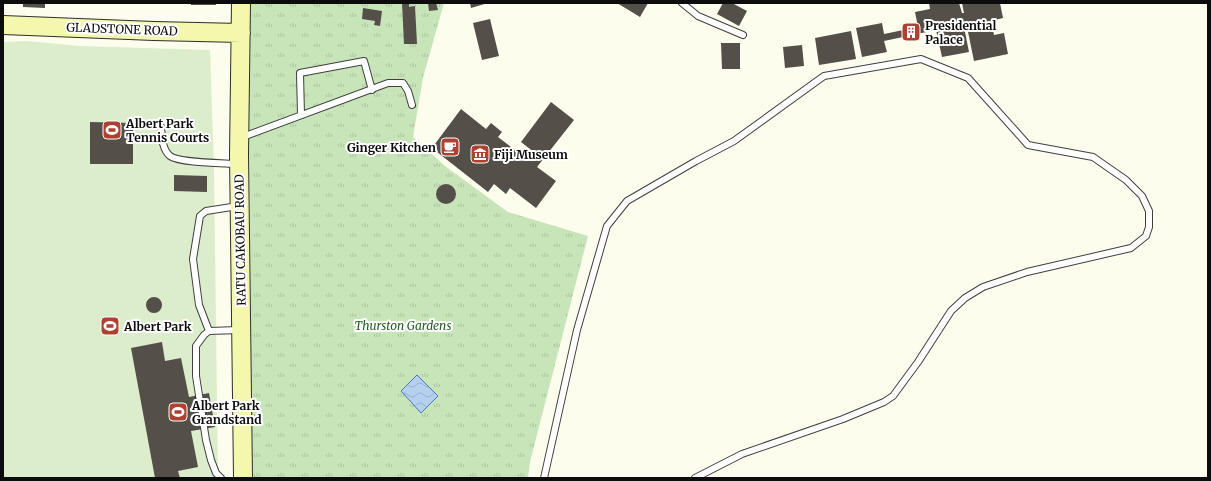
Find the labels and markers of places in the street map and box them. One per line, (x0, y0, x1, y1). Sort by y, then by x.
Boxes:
place label: Presidential Palace (925, 18, 997, 47)
building icon: Presidential Palace (900, 21, 922, 43)
place label: Albert Park Tennis Courts (125, 116, 209, 145)
sports icon: Albert Park Tennis Courts (101, 119, 123, 141)
cafe icon: Ginger Kitchen (439, 136, 461, 158)
place label: Ginger Kitchen (347, 140, 436, 155)
museum icon: Fiji Museum (469, 143, 491, 165)
place label: Fiji Museum (494, 147, 568, 162)
sports icon: Albert Park (99, 315, 121, 337)
place label: Albert Park (123, 319, 192, 334)
place label: Albert Park Grandstand (191, 398, 262, 427)
sports icon: Albert Park Grandstand (167, 401, 189, 423)

